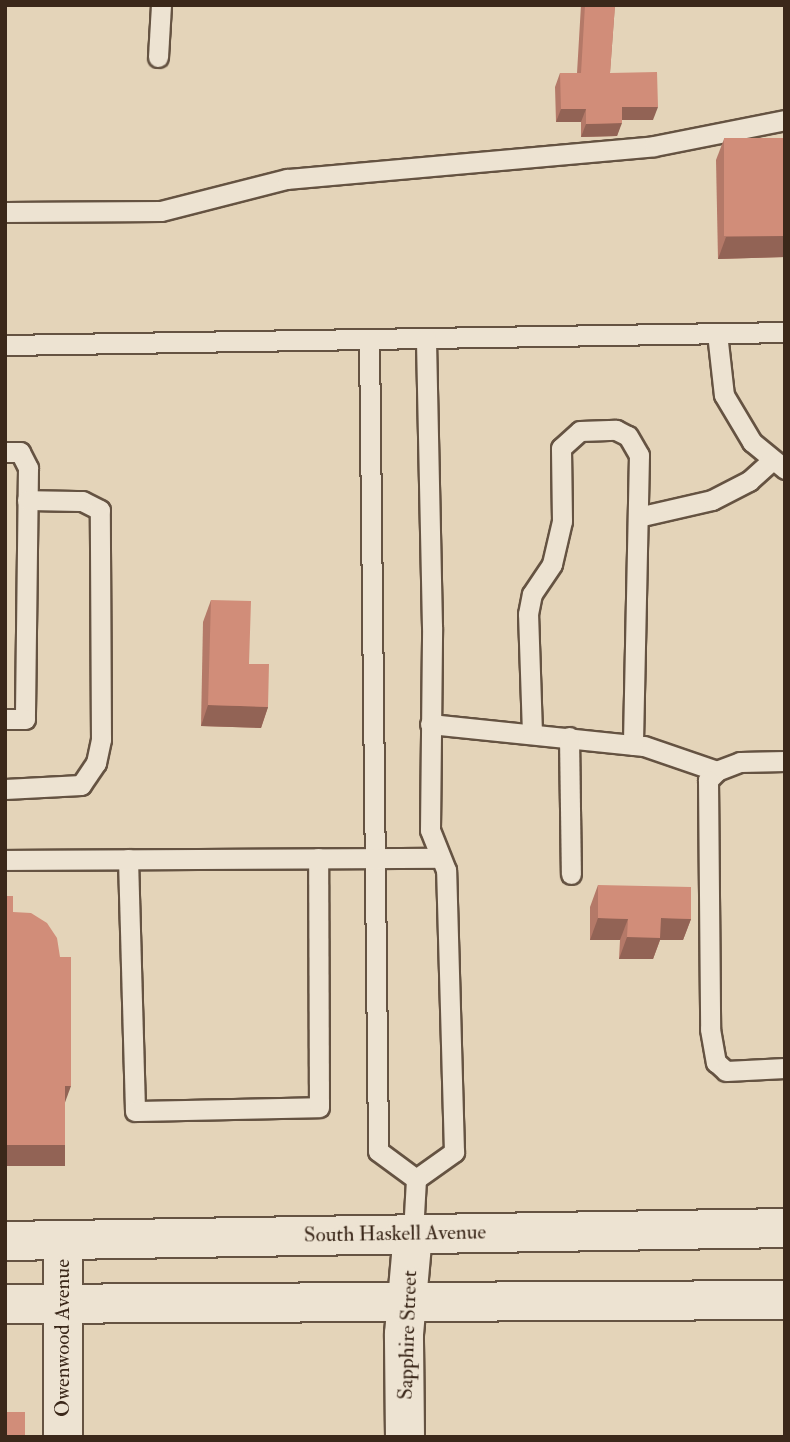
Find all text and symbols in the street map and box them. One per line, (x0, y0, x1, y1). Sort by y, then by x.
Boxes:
street label: South Haskell Avenue (304, 1220, 486, 1248)
street label: Owenwood Avenue (50, 1259, 76, 1417)
street label: Sapphire Street (393, 1270, 423, 1400)

